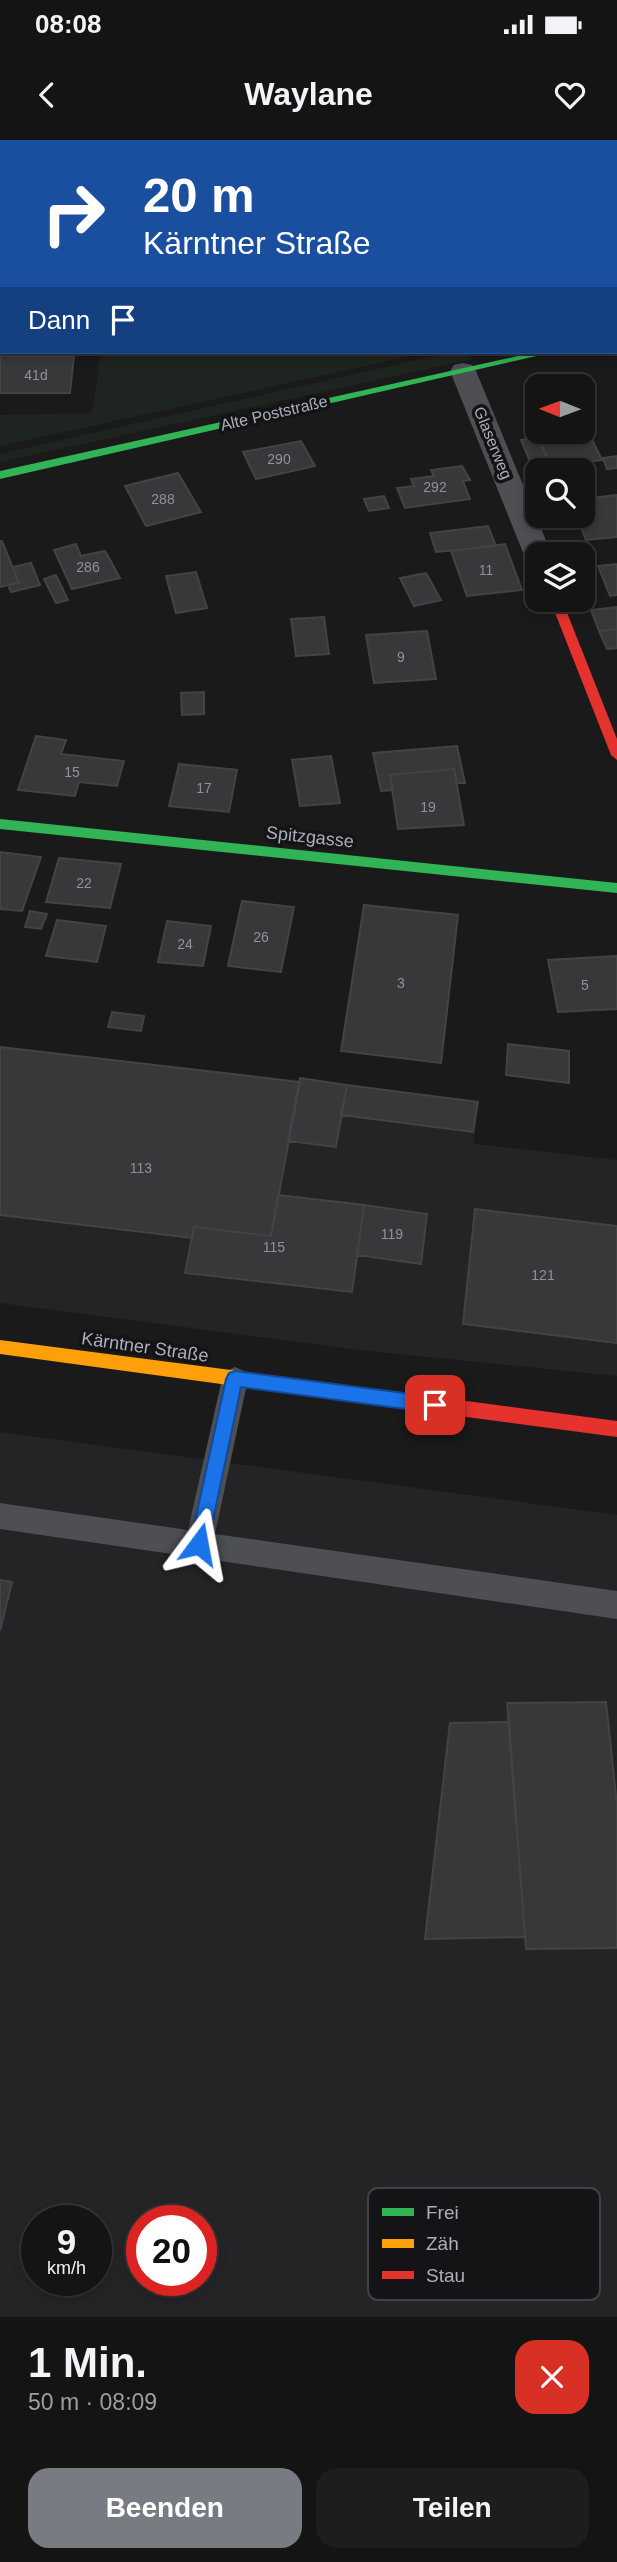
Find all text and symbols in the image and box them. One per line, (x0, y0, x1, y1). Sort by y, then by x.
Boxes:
text: 08:08 (35, 9, 102, 39)
icon: back (28, 76, 66, 114)
text: Waylane (244, 76, 373, 112)
icon: heart (551, 76, 589, 114)
icon: right (28, 168, 119, 259)
text: 20 m (143, 168, 255, 222)
text: Kärntner Straße (143, 225, 371, 261)
icon: arrive (104, 301, 142, 339)
text: Dann (28, 305, 90, 335)
house number: 41d (24, 367, 48, 383)
north arrow (525, 374, 595, 444)
map controls (525, 374, 595, 612)
street label: Alte Poststraße (219, 392, 329, 434)
street label: Glaserweg (471, 404, 515, 482)
house number: 290 (267, 451, 291, 467)
button: search (525, 458, 595, 528)
house number: 292 (423, 479, 447, 495)
house number: 288 (151, 491, 175, 507)
button: layers (525, 542, 595, 612)
house number: 286 (76, 559, 100, 575)
house number: 11 (479, 562, 493, 578)
house number: 9 (397, 649, 405, 665)
house number: 15 (64, 764, 80, 780)
house number: 17 (196, 780, 212, 796)
house number: 19 (420, 799, 436, 815)
street label: Spitzgasse (265, 822, 355, 852)
house number: 22 (76, 875, 92, 891)
house number: 26 (253, 929, 269, 945)
house number: 24 (177, 936, 193, 952)
house number: 3 (397, 975, 405, 991)
house number: 5 (581, 977, 589, 993)
house number: 113 (130, 1160, 152, 1176)
house number: 119 (381, 1226, 403, 1242)
house number: 115 (263, 1239, 285, 1255)
house number: 121 (531, 1267, 555, 1283)
street label: Kärntner Straße (80, 1328, 210, 1366)
pin (405, 1375, 465, 1435)
icon: arrive (416, 1386, 454, 1424)
position arrow (162, 1507, 236, 1581)
legend (368, 2188, 600, 2300)
text: Frei (426, 2202, 459, 2223)
speed limit sign: 20 (126, 2205, 217, 2296)
text: 9 (57, 2222, 76, 2261)
text: Zäh (426, 2233, 459, 2254)
text: km/h (47, 2258, 86, 2278)
text: Stau (426, 2265, 465, 2286)
text: 1 Min. (28, 2339, 147, 2386)
button: close (515, 2340, 589, 2414)
text: 50 m · 08:09 (28, 2389, 157, 2415)
button: Beenden (28, 2468, 302, 2548)
button: Teilen (316, 2468, 589, 2548)

